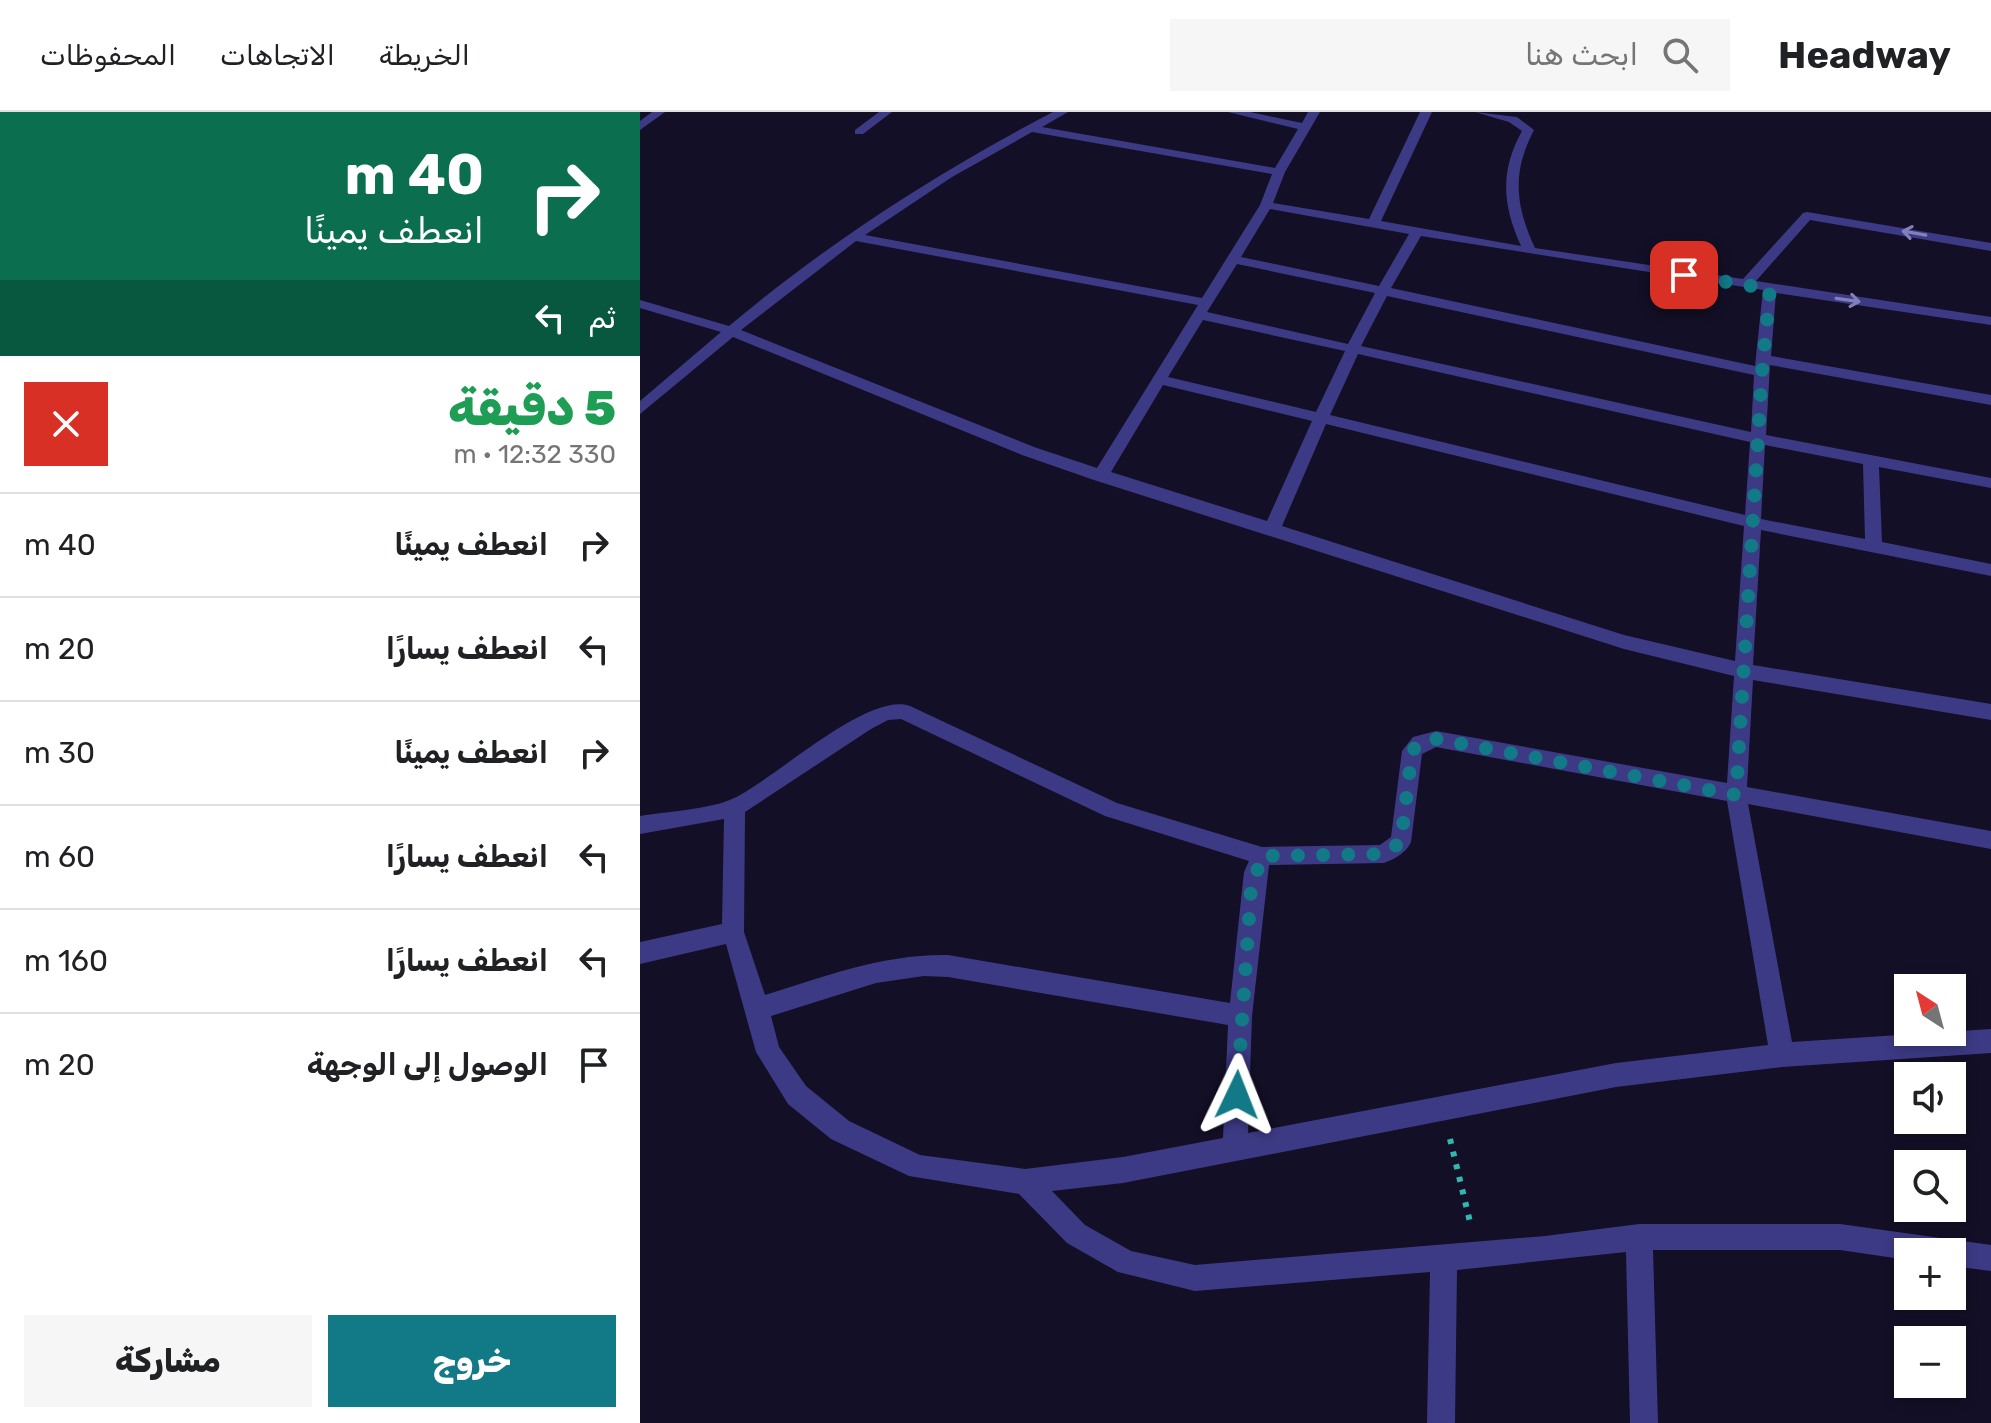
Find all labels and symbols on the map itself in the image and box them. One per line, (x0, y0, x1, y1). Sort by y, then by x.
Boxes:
one-way arrow (1902, 225, 1927, 240)
pin (1650, 241, 1718, 309)
one-way arrow (1834, 293, 1860, 308)
north arrow (1894, 974, 1966, 1046)
position arrow (1195, 1053, 1279, 1137)

